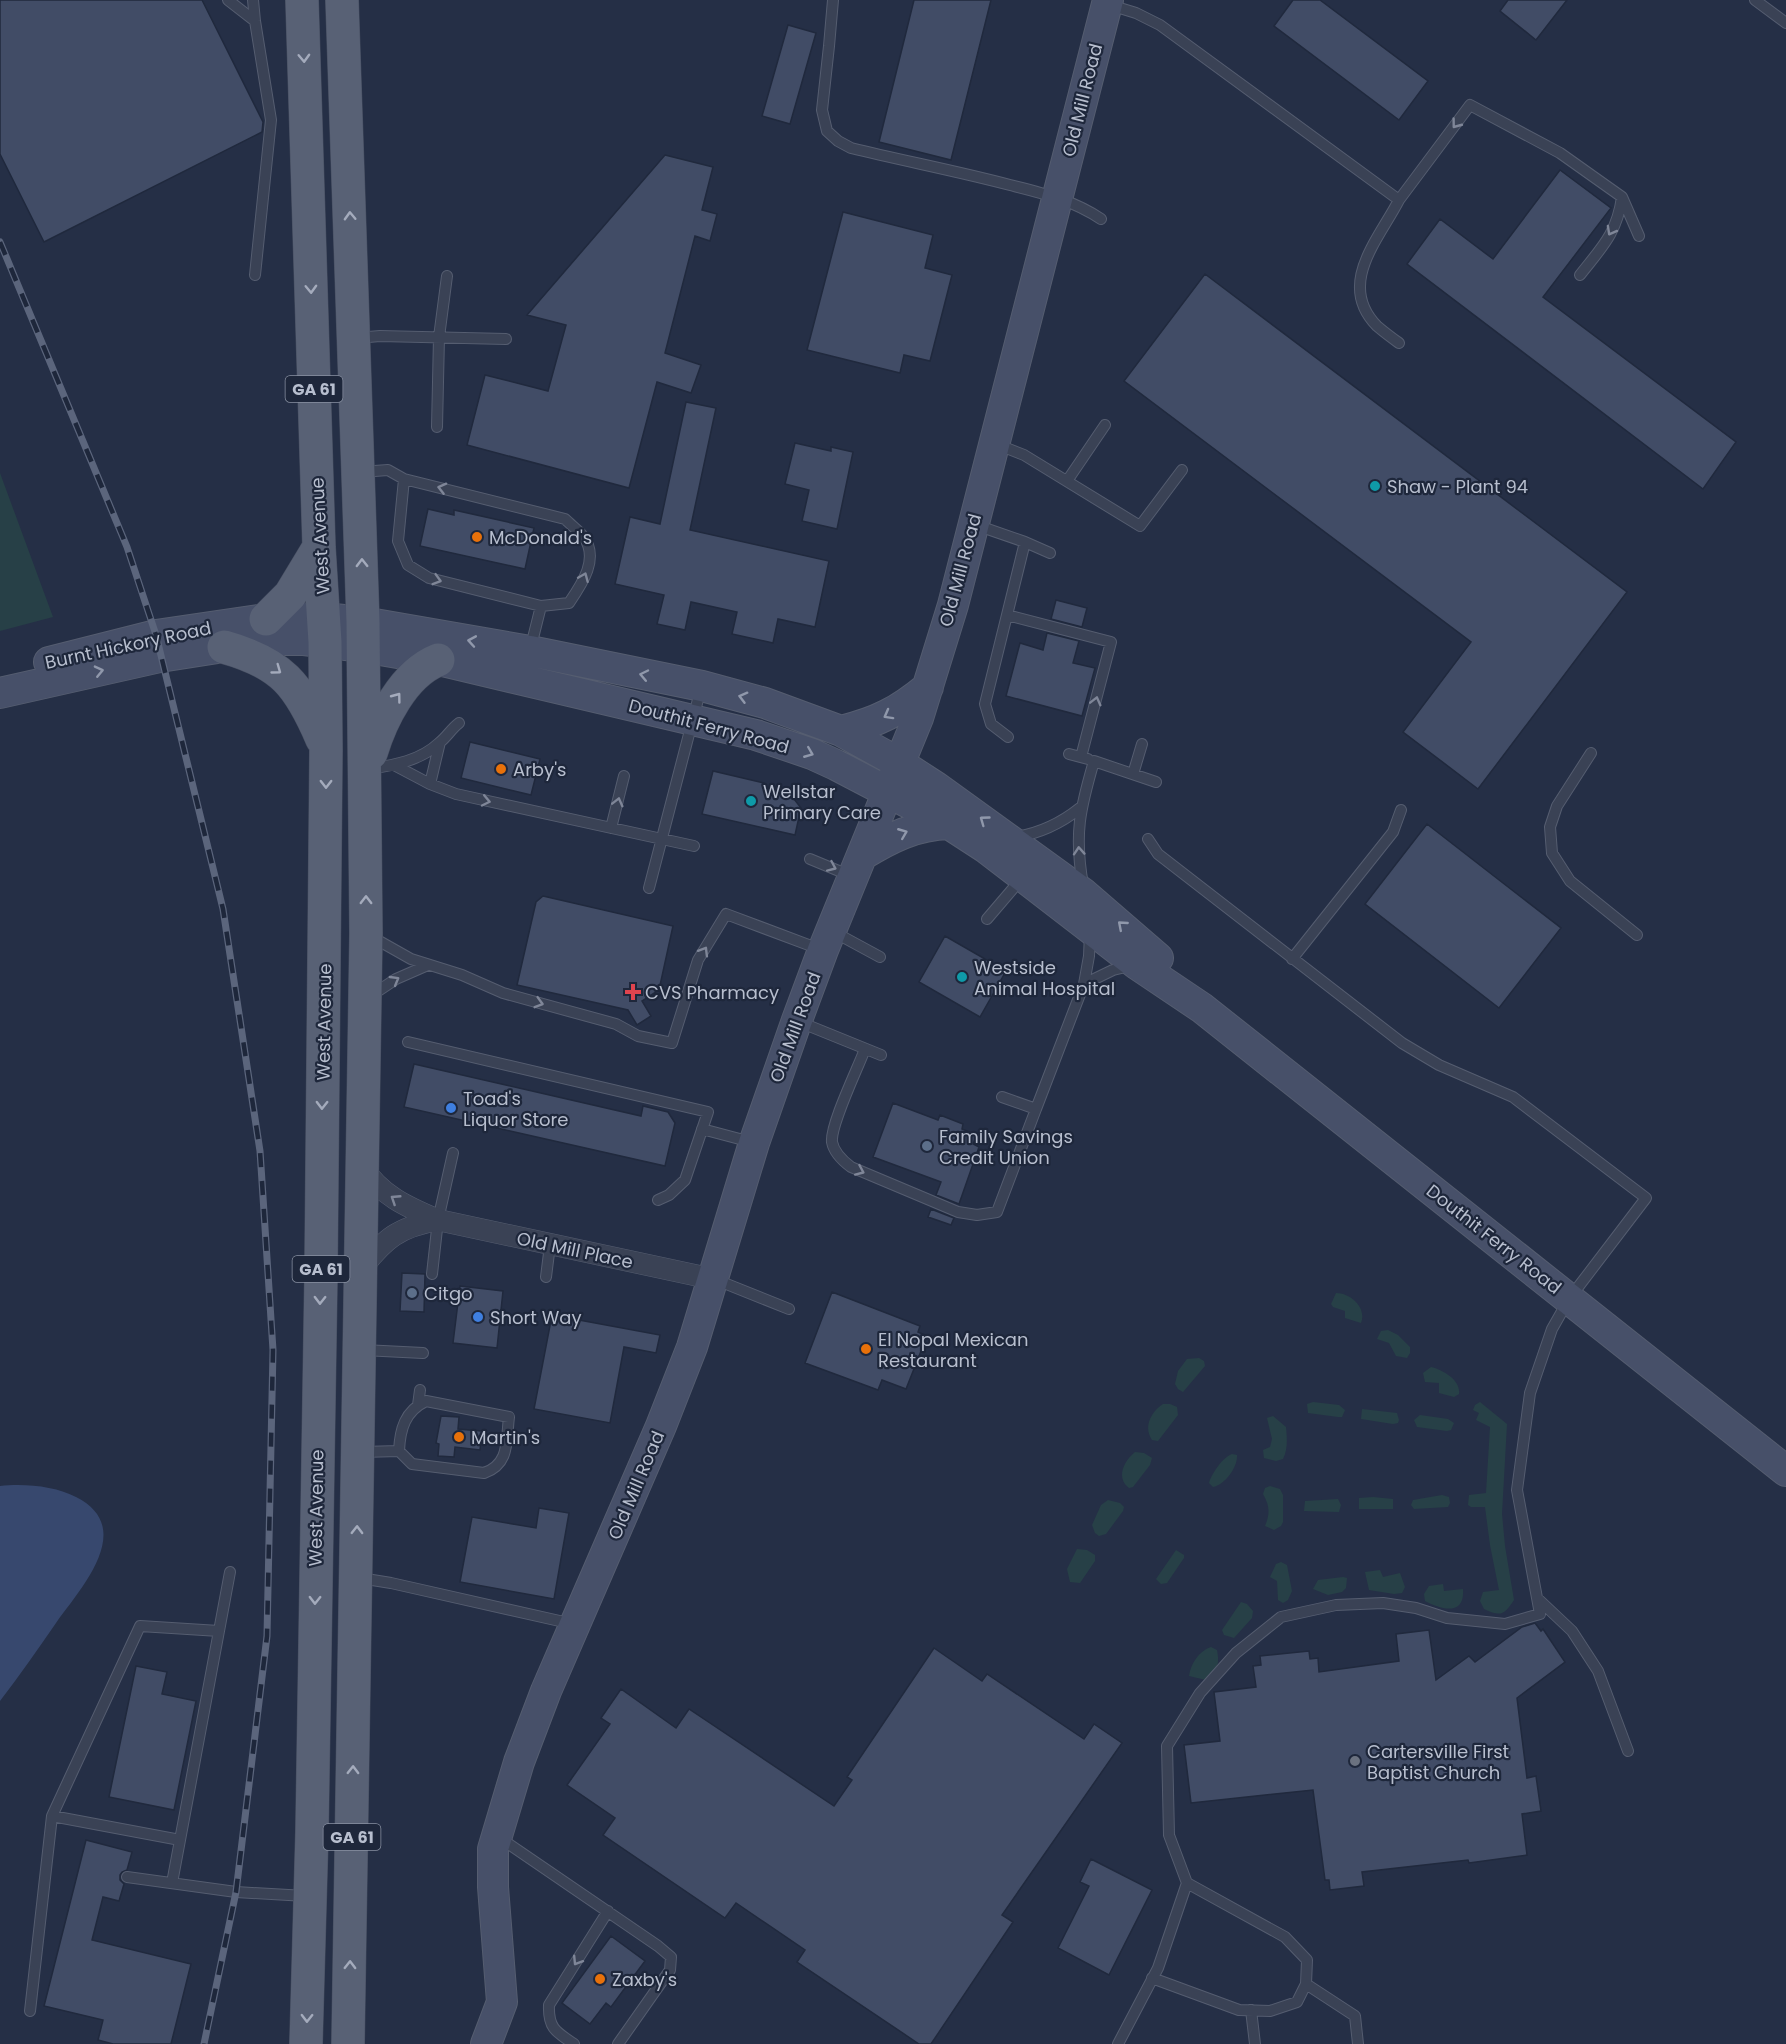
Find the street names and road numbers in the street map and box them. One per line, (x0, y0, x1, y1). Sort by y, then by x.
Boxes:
street label: Old Mill Road (1056, 41, 1108, 159)
road number: GA 61 (286, 376, 342, 402)
street label: West Avenue (304, 477, 336, 595)
street label: Old Mill Road (933, 511, 987, 629)
street label: Burnt Hickory Road (43, 615, 213, 675)
street label: Douthit Ferry Road (626, 693, 792, 759)
street label: West Avenue (310, 963, 338, 1081)
street label: Old Mill Road (763, 968, 827, 1086)
street label: Douthit Ferry Road (1421, 1178, 1567, 1300)
street label: Old Mill Place (515, 1225, 635, 1275)
road number: GA 61 (292, 1256, 350, 1282)
street label: Old Mill Road (602, 1427, 670, 1543)
street label: West Avenue (302, 1449, 330, 1567)
road number: GA 61 (324, 1824, 380, 1850)

